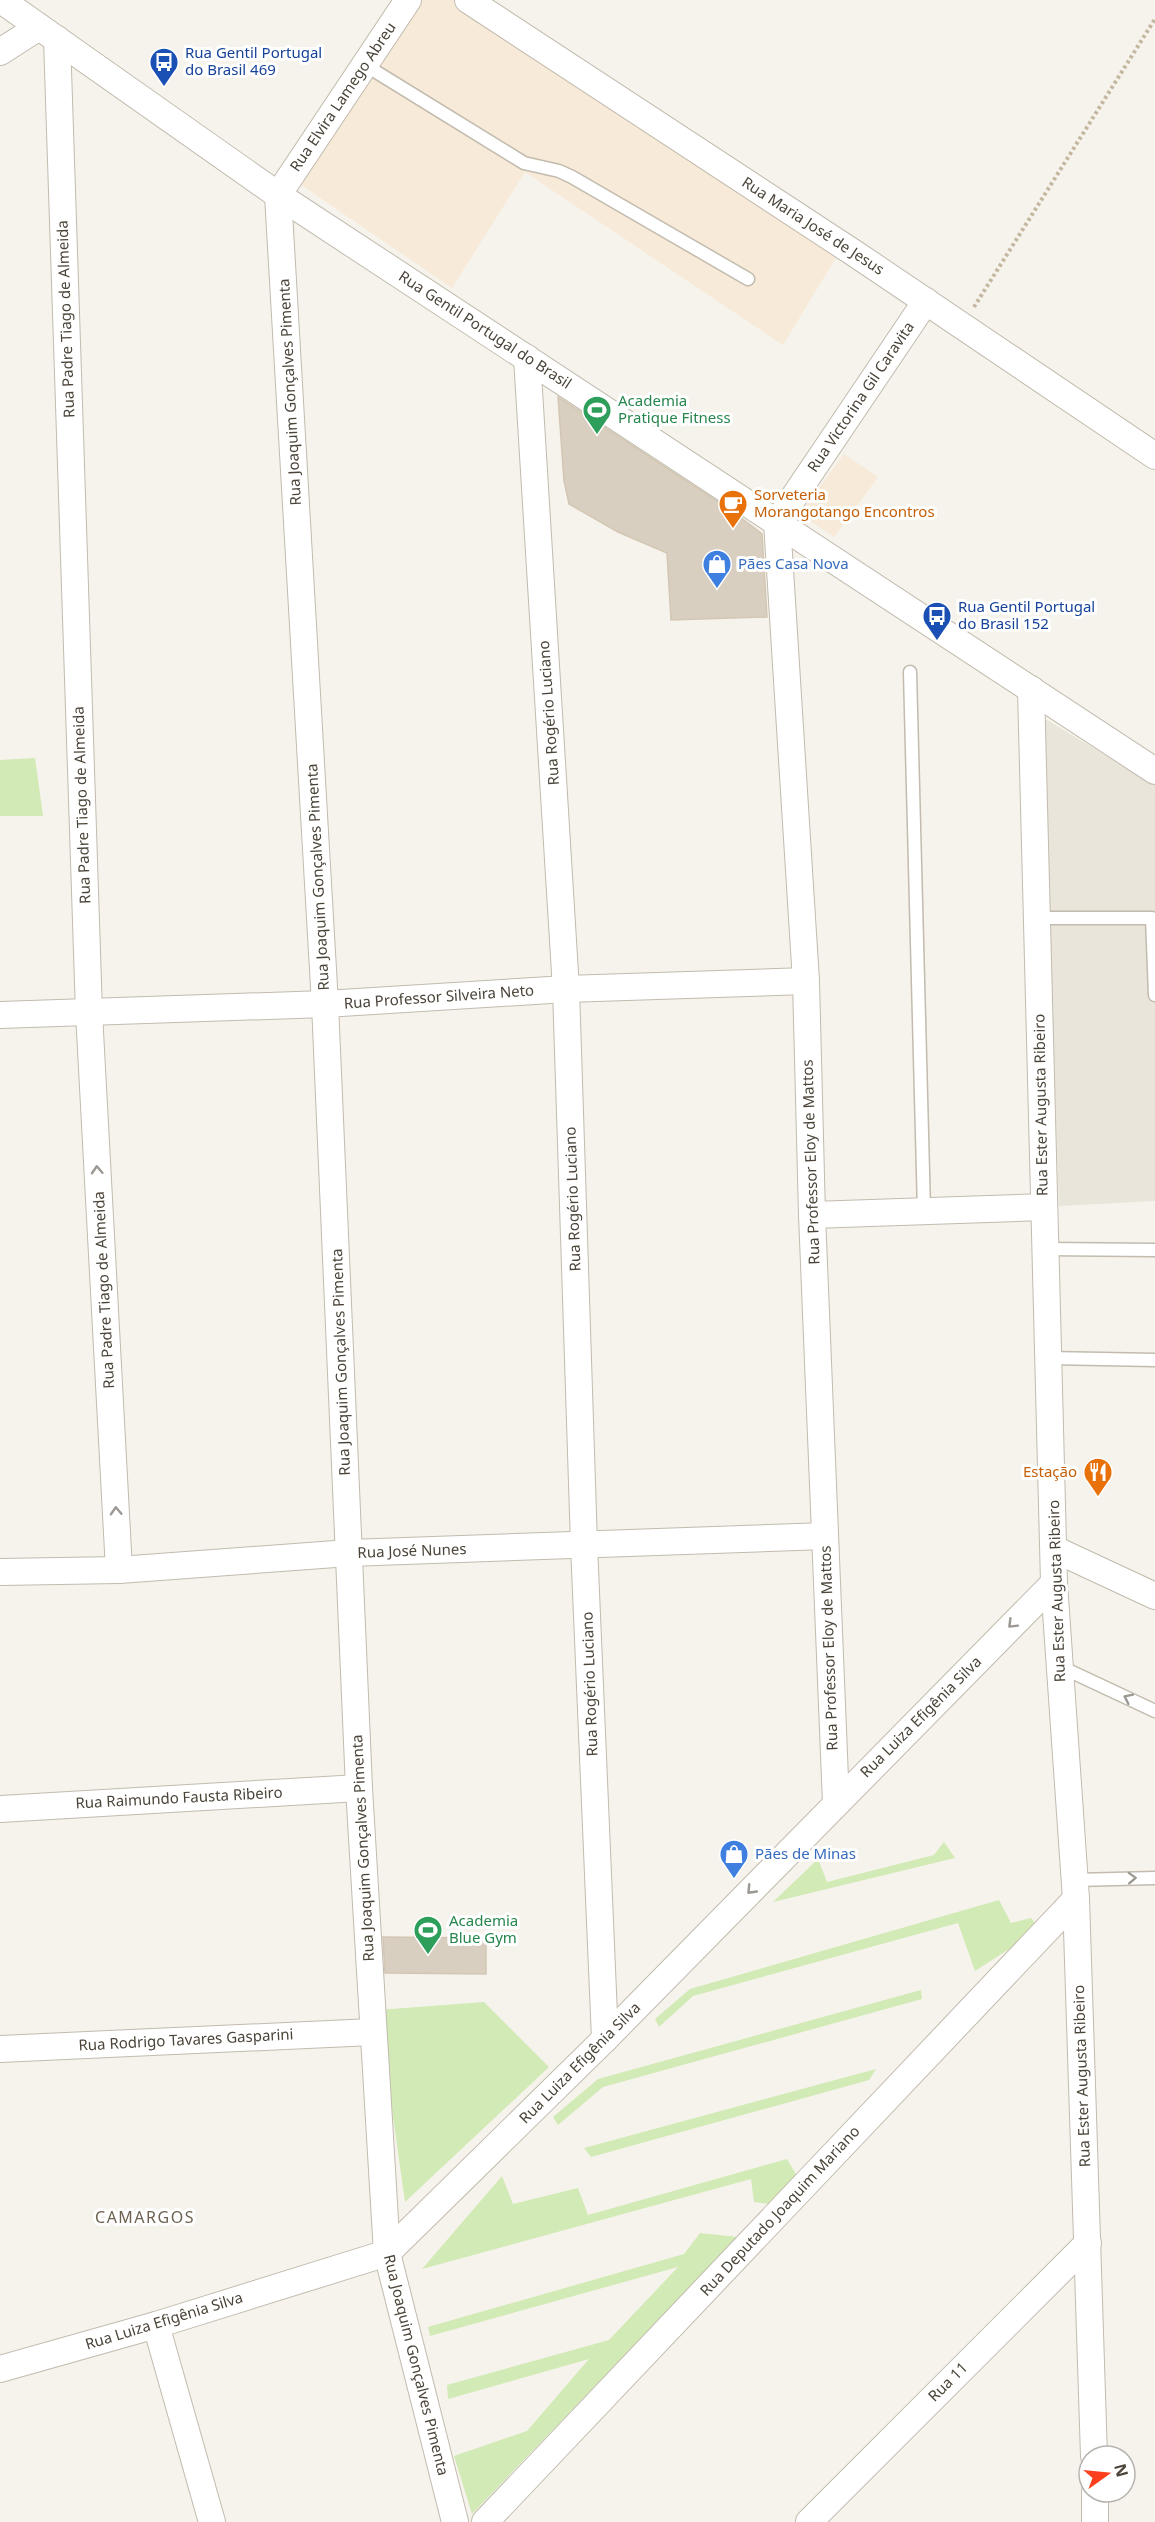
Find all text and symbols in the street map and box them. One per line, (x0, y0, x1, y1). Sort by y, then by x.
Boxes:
street label: Rua Elvira Lamego Abreu (285, 18, 400, 175)
place label: Rua Gentil Portugal do Brasil 469 (185, 42, 322, 79)
bus stop icon: Rua Gentil Portugal do Brasil 469 (148, 46, 180, 88)
street label: Rua Maria José de Jesus (739, 172, 889, 279)
street label: Rua Padre Tiago de Almeida (52, 220, 78, 418)
street label: Rua Gentil Portugal do Brasil (395, 266, 576, 393)
street label: Rua Joaquim Gonçalves Pimenta (273, 278, 305, 506)
street label: Rua Victorina Gil Caravita (802, 317, 918, 475)
place label: Academia Pratique Fitness (618, 390, 731, 427)
sports icon: Academia Pratique Fitness (581, 394, 613, 436)
place label: Sorveteria Morangotango Encontros (754, 484, 935, 521)
cafe icon: Sorveteria Morangotango Encontros (717, 488, 749, 530)
shop icon: Pães Casa Nova (701, 548, 733, 590)
place label: Pães Casa Nova (738, 553, 849, 573)
place label: Rua Gentil Portugal do Brasil 152 (958, 596, 1095, 633)
bus stop icon: Rua Gentil Portugal do Brasil 152 (921, 600, 953, 642)
street label: Rua Rogério Luciano (533, 640, 563, 786)
street label: Rua Padre Tiago de Almeida (68, 706, 94, 904)
street label: Rua Joaquim Gonçalves Pimenta (301, 763, 333, 991)
street label: Rua Professor Silveira Neto (343, 979, 535, 1013)
street label: Rua Ester Augusta Ribeiro (1028, 1014, 1052, 1196)
street label: Rua Professor Eloy de Mattos (796, 1059, 824, 1265)
street label: Rua Rogério Luciano (559, 1126, 585, 1272)
one-way arrow (91, 1165, 104, 1174)
street label: Rua Padre Tiago de Almeida (88, 1191, 118, 1389)
street label: Rua Joaquim Gonçalves Pimenta (326, 1248, 354, 1476)
restaurant icon: Estação (1082, 1456, 1114, 1498)
place label: Estação (1023, 1461, 1077, 1481)
street label: Rua Ester Augusta Ribeiro (1043, 1500, 1069, 1683)
one-way arrow (109, 1507, 122, 1516)
street label: Rua José Nunes (357, 1538, 467, 1562)
street label: Rua Professor Eloy de Mattos (814, 1545, 842, 1751)
street label: Rua Rogério Luciano (576, 1611, 602, 1757)
one-way arrow (1009, 1617, 1020, 1628)
street label: Rua Luiza Efigênia Silva (855, 1651, 985, 1781)
one-way arrow (1123, 1694, 1134, 1706)
street label: Rua Joaquim Gonçalves Pimenta (346, 1734, 378, 1962)
street label: Rua Raimundo Fausta Ribeiro (75, 1782, 283, 1812)
shop icon: Pães de Minas (718, 1838, 750, 1880)
place label: Pães de Minas (755, 1843, 856, 1863)
one-way arrow (1127, 1872, 1136, 1885)
one-way arrow (747, 1883, 758, 1893)
place label: Academia Blue Gym (449, 1910, 518, 1947)
sports icon: Academia Blue Gym (412, 1914, 444, 1956)
street label: Rua Ester Augusta Ribeiro (1068, 1985, 1094, 2168)
street label: Rua Luiza Efigênia Silva (514, 1997, 644, 2127)
street label: Rua Rodrigo Tavares Gasparini (78, 2023, 294, 2055)
street label: Rua Deputado Joaquim Mariano (695, 2121, 864, 2300)
district label: CAMARGOS (95, 2206, 195, 2228)
street label: Rua Joaquim Gonçalves Pimenta (380, 2252, 454, 2477)
street label: Rua Luiza Efigênia Silva (82, 2287, 245, 2354)
street label: Rua 11 (923, 2357, 971, 2405)
north arrow (1077, 2444, 1137, 2504)
text: N (1109, 2461, 1134, 2479)

